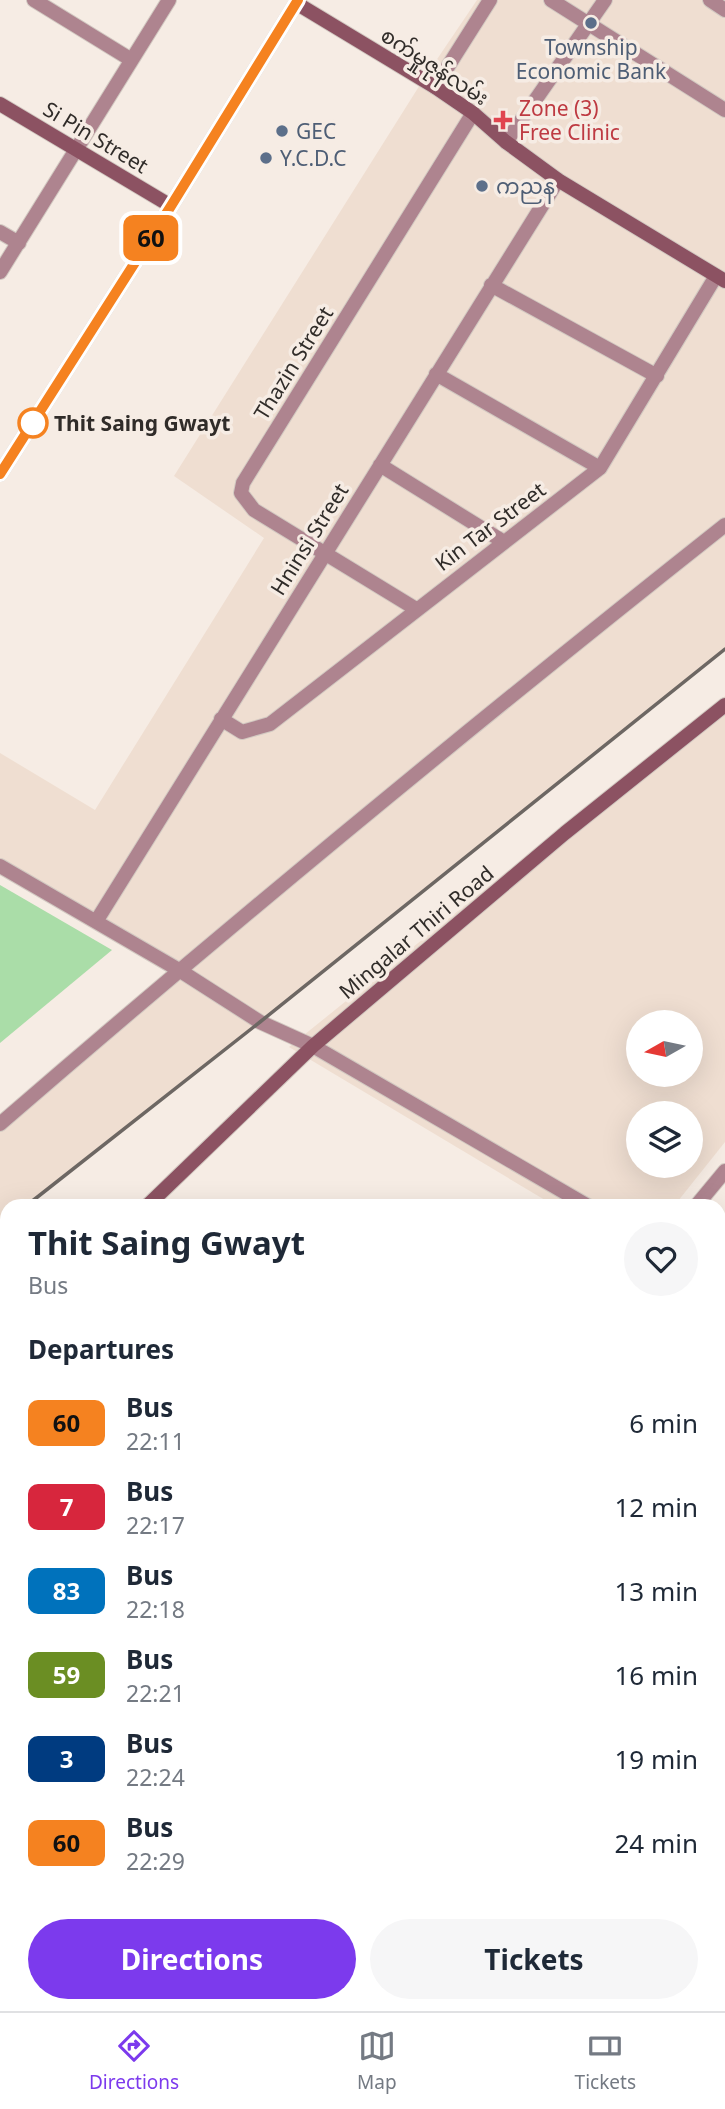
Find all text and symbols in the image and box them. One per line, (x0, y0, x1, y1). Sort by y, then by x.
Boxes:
marker: Township Economic Bank (583, 15, 599, 31)
street label: စက်မှုဇုန်လမ်း (373, 20, 495, 115)
place label: Township Economic Bank (516, 33, 667, 85)
place label: Zone (3) Free Clinic (519, 94, 620, 146)
street label: Si Pin Street (38, 95, 154, 179)
marker: Zone (3) Free Clinic (493, 110, 513, 130)
place label: GEC (296, 117, 336, 145)
marker: GEC (274, 123, 290, 139)
place label: Y.C.D.C (280, 144, 346, 172)
marker: Y.C.D.C (258, 150, 274, 166)
place label: ကညန (496, 172, 555, 204)
marker: ကညန (474, 178, 490, 194)
line badge: 60 (120, 215, 182, 261)
text: 60 (137, 221, 165, 254)
street label: Thazin Street (247, 301, 339, 425)
marker: Thit Saing Gwayt (18, 408, 48, 438)
place label: Thit Saing Gwayt (54, 409, 230, 437)
street label: Kin Tar Street (429, 475, 551, 577)
street label: Hninsi Street (264, 478, 355, 600)
street label: Mingalar Thiri Road (333, 859, 499, 1005)
north arrow (626, 1010, 704, 1087)
map controls (626, 1010, 703, 1178)
button: layers (626, 1101, 703, 1178)
text: Thit Saing Gwayt (28, 1220, 305, 1265)
button: heart (624, 1222, 698, 1296)
text: Bus (28, 1269, 68, 1301)
text: Departures (28, 1331, 174, 1367)
text: Bus (126, 1389, 173, 1425)
text: 6 min (629, 1405, 698, 1441)
text: 60 (53, 1406, 80, 1439)
text: 22:11 (126, 1425, 185, 1457)
text: Bus (126, 1473, 173, 1509)
text: 12 min (614, 1489, 698, 1525)
text: 7 (60, 1490, 73, 1523)
text: 22:17 (126, 1509, 185, 1541)
text: Bus (126, 1557, 173, 1593)
text: 13 min (614, 1573, 698, 1609)
text: 83 (53, 1574, 80, 1607)
text: 22:18 (126, 1593, 185, 1625)
text: Bus (126, 1641, 173, 1677)
text: 16 min (614, 1657, 698, 1693)
text: 59 (53, 1658, 80, 1691)
text: 22:21 (126, 1677, 185, 1709)
text: Bus (126, 1725, 173, 1761)
text: 19 min (614, 1741, 698, 1777)
text: 3 (60, 1742, 73, 1775)
text: 22:24 (126, 1761, 185, 1793)
text: Bus (126, 1809, 173, 1845)
text: 24 min (614, 1825, 698, 1861)
text: 60 (53, 1826, 80, 1859)
text: 22:29 (126, 1845, 185, 1877)
button: Directions (28, 1919, 356, 1999)
button: Tickets (370, 1919, 698, 1999)
tab: Directions (89, 2027, 179, 2095)
tab: Map (357, 2027, 397, 2095)
tab: Tickets (575, 2027, 636, 2095)

